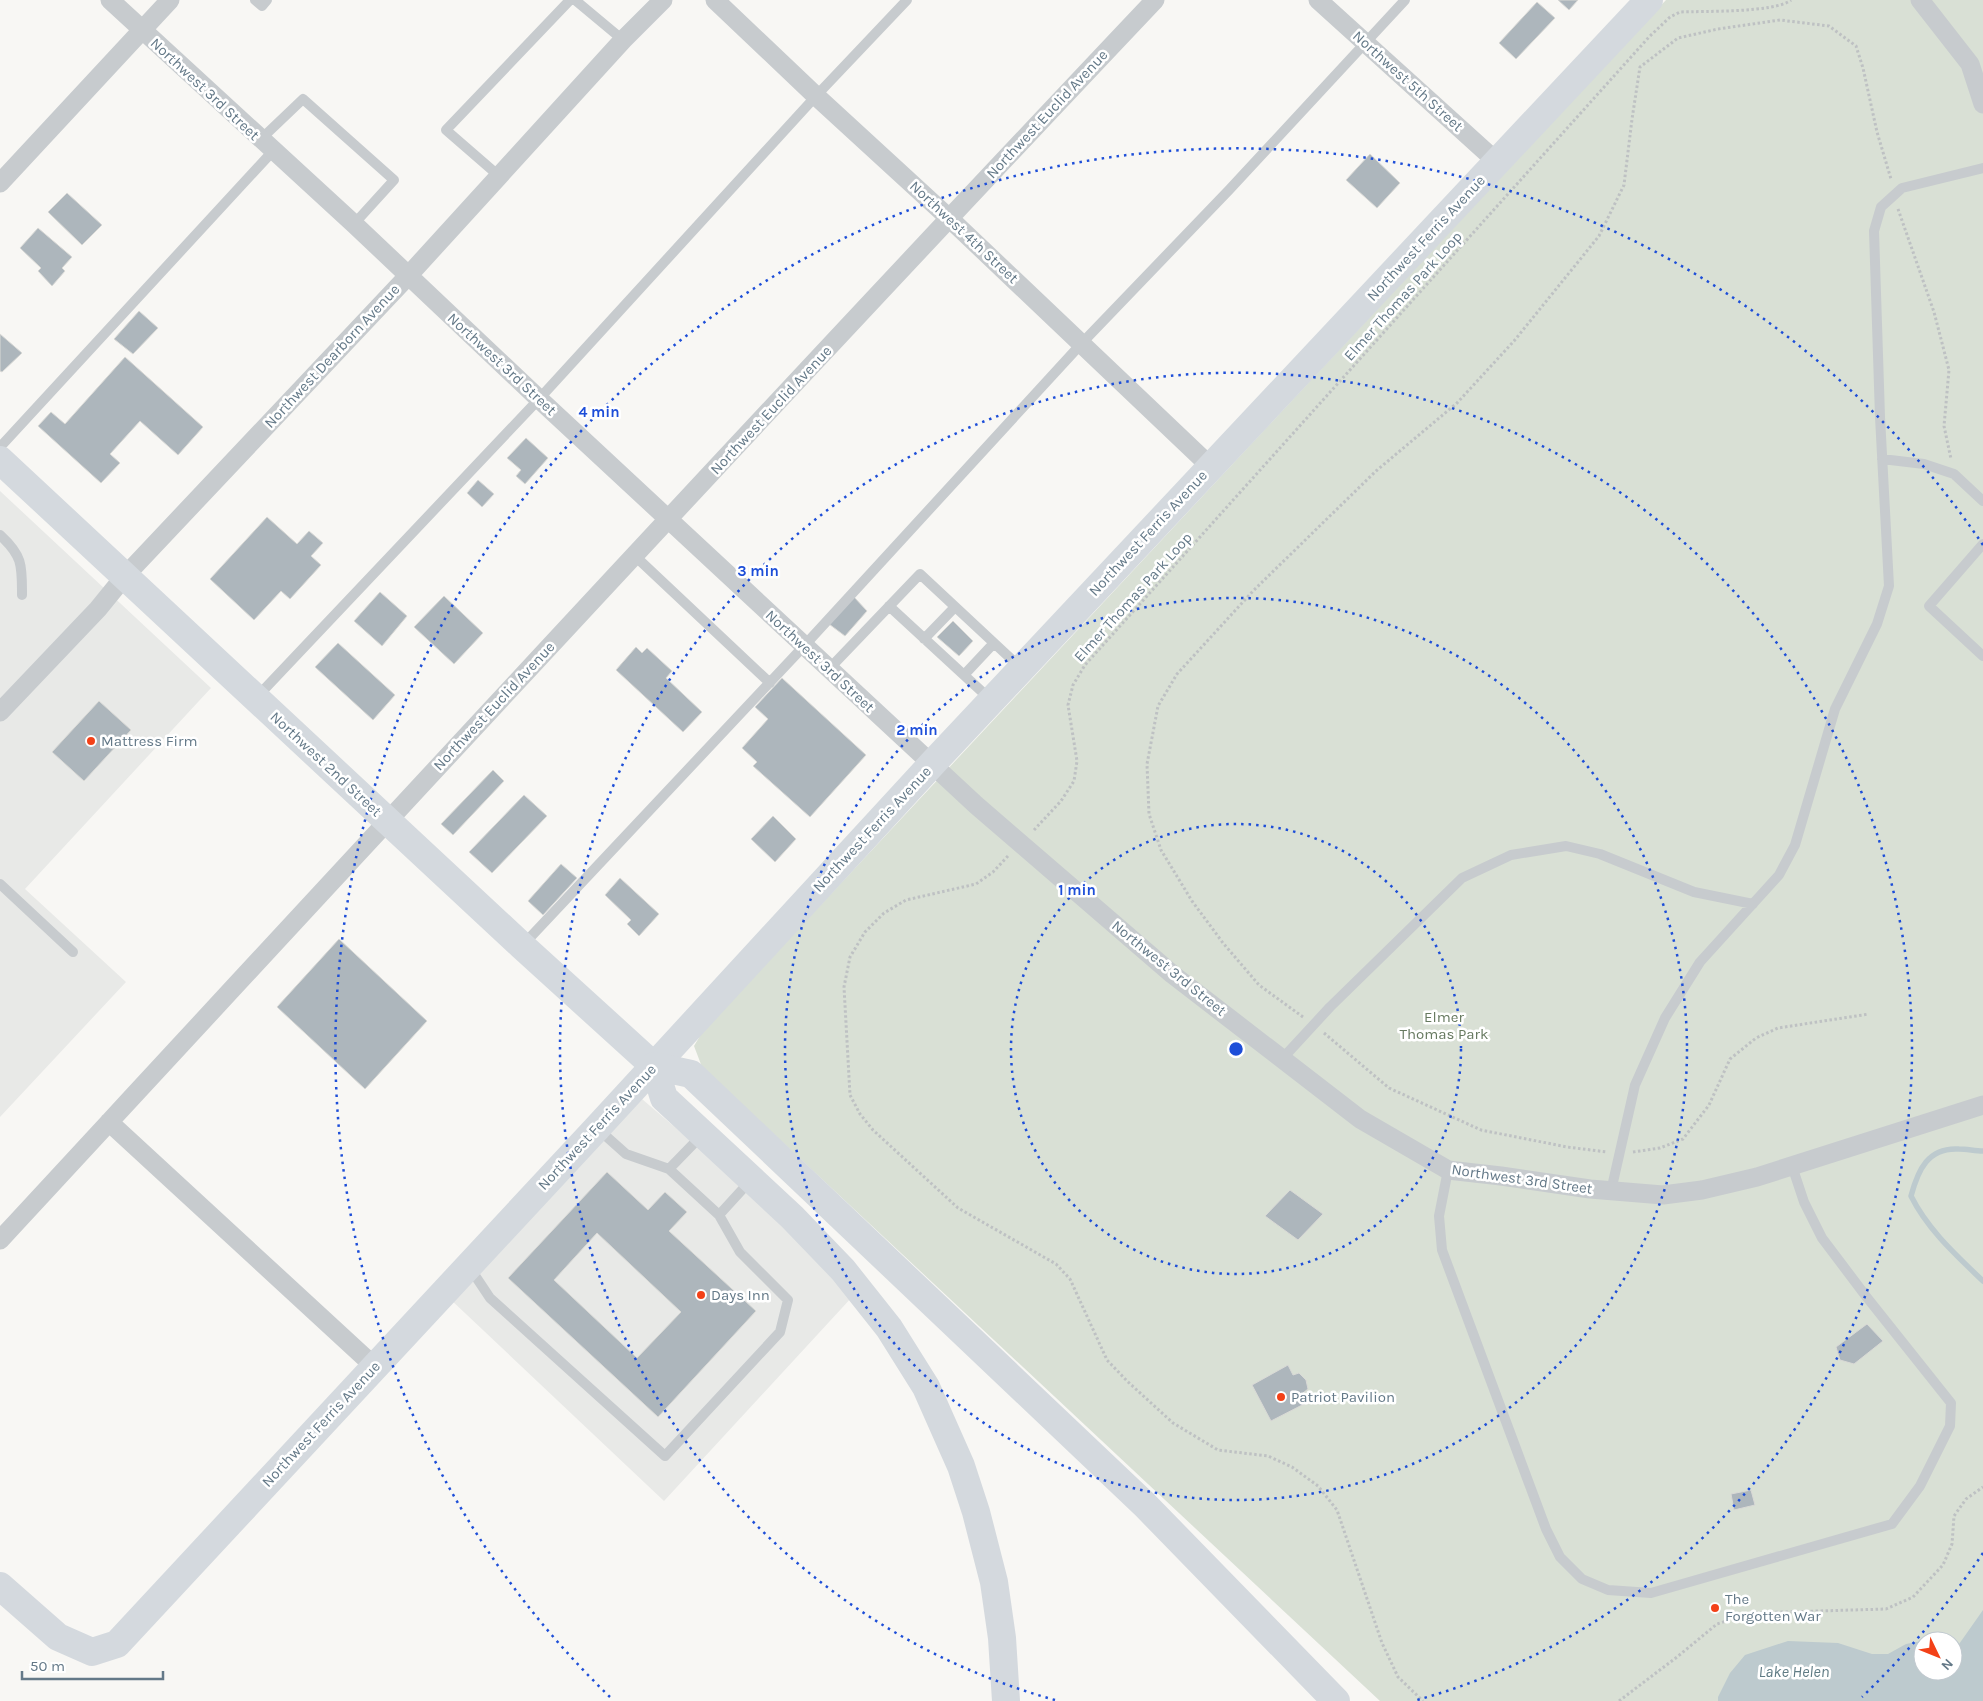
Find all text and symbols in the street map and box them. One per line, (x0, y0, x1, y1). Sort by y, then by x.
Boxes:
street label: Northwest 5th Street (1349, 27, 1467, 135)
street label: Northwest 3rd Street (147, 34, 263, 144)
street label: Northwest Euclid Avenue (982, 46, 1112, 182)
street label: Northwest Ferris Avenue (1363, 171, 1489, 305)
street label: Northwest 4th Street (906, 177, 1022, 287)
street label: Elmer Thomas Park Loop (1340, 228, 1466, 364)
street label: Northwest Dearborn Avenue (261, 280, 403, 432)
street label: Northwest 3rd Street (444, 309, 560, 419)
street label: Northwest Euclid Avenue (706, 342, 836, 478)
text: 4 min (578, 403, 620, 421)
street label: Northwest Ferris Avenue (1085, 466, 1211, 600)
street label: Elmer Thomas Park Loop (1070, 529, 1196, 665)
text: 3 min (737, 562, 779, 580)
street label: Northwest 3rd Street (762, 606, 878, 716)
street label: Northwest Euclid Avenue (429, 638, 559, 774)
street label: Northwest 2nd Street (267, 708, 386, 820)
text: 2 min (896, 721, 938, 739)
place label: Mattress Firm (101, 732, 197, 750)
marker: Mattress Firm (85, 735, 97, 747)
street label: Northwest Ferris Avenue (809, 762, 935, 896)
text: 1 min (1058, 881, 1096, 899)
street label: Northwest 3rd Street (1108, 916, 1230, 1020)
park label: Elmer Thomas Park (1400, 1008, 1488, 1043)
centre of rings (1227, 1040, 1245, 1058)
street label: Northwest Ferris Avenue (534, 1060, 660, 1194)
street label: Northwest 3rd Street (1450, 1160, 1594, 1198)
place label: Days Inn (711, 1286, 770, 1304)
marker: Days Inn (695, 1289, 707, 1301)
street label: Northwest Ferris Avenue (258, 1357, 384, 1491)
place label: Patriot Pavilion (1291, 1388, 1395, 1406)
marker: Patriot Pavilion (1275, 1391, 1287, 1403)
place label: The Forgotten War (1725, 1590, 1821, 1625)
marker: The Forgotten War (1709, 1602, 1721, 1614)
north arrow (1913, 1631, 1963, 1681)
scale bar (22, 1648, 164, 1680)
text: N (1937, 1655, 1957, 1674)
text: 50 m (30, 1657, 65, 1675)
water label: Lake Helen (1759, 1662, 1829, 1681)

